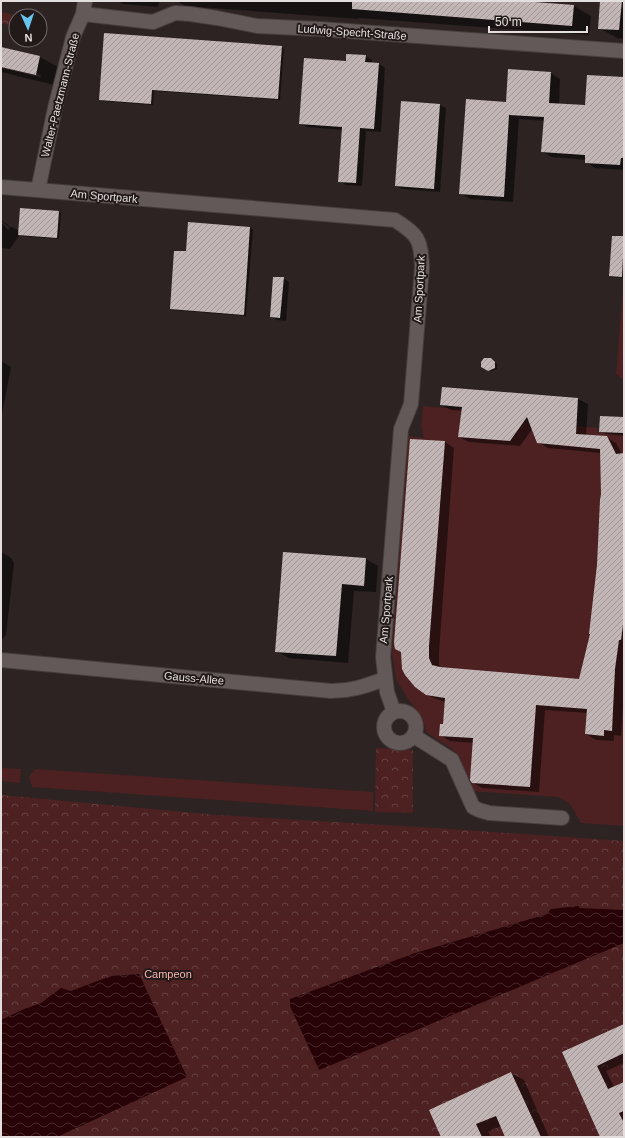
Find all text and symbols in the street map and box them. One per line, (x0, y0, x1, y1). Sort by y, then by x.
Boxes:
north arrow (8, 8, 48, 48)
scale bar (489, 8, 587, 34)
text: 50 m (495, 15, 522, 29)
street label: Ludwig-Specht-Straße (297, 22, 407, 42)
text: N (24, 32, 33, 44)
street label: Walter-Paetzmann-Straße (39, 32, 81, 158)
street label: Am Sportpark (70, 187, 139, 205)
street label: Am Sportpark (411, 255, 427, 323)
street label: Am Sportpark (377, 575, 395, 644)
street label: Gauss-Allee (164, 669, 224, 687)
park label: Campeon (144, 968, 192, 980)

